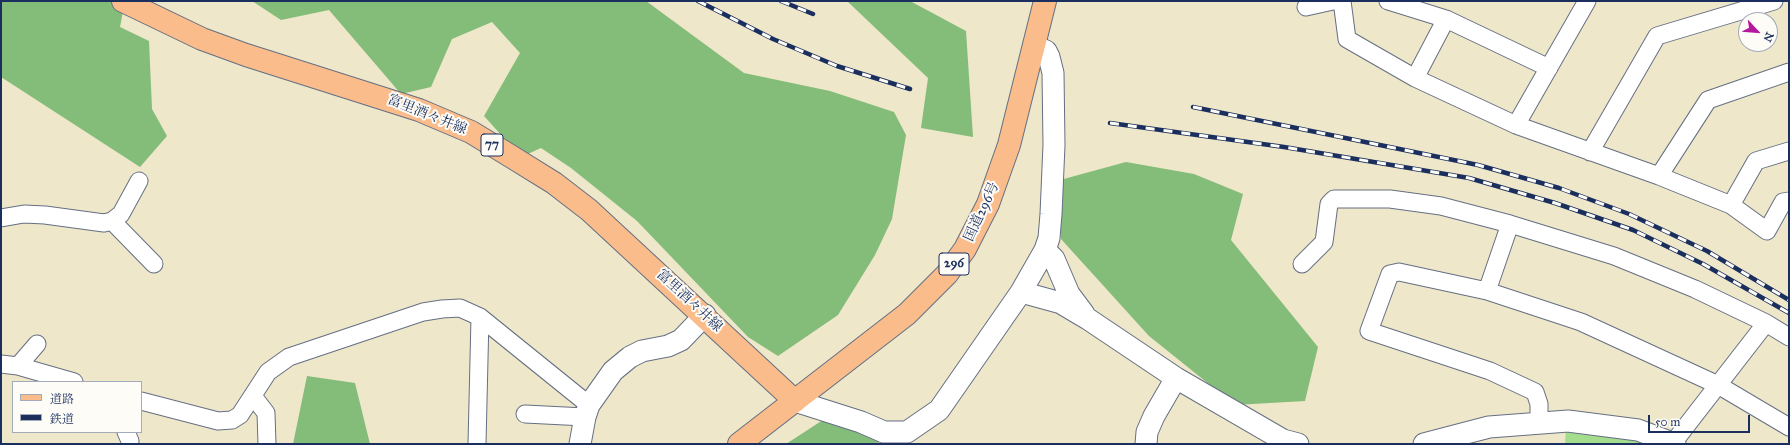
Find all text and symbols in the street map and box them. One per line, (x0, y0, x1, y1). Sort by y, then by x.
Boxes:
north arrow (1738, 12, 1778, 52)
text: N (1760, 30, 1776, 44)
street label: 富里酒々井線 (385, 91, 469, 139)
road number: 77 (481, 134, 503, 156)
street label: 国道296号 (961, 180, 1003, 244)
road number: 296 (939, 253, 969, 275)
street label: 富里酒々井線 (653, 266, 725, 336)
legend (12, 381, 142, 433)
text: 道路 (50, 392, 74, 406)
scale bar (1650, 407, 1752, 433)
text: 鉄道 (50, 412, 74, 426)
text: 50 m (1655, 415, 1680, 429)

